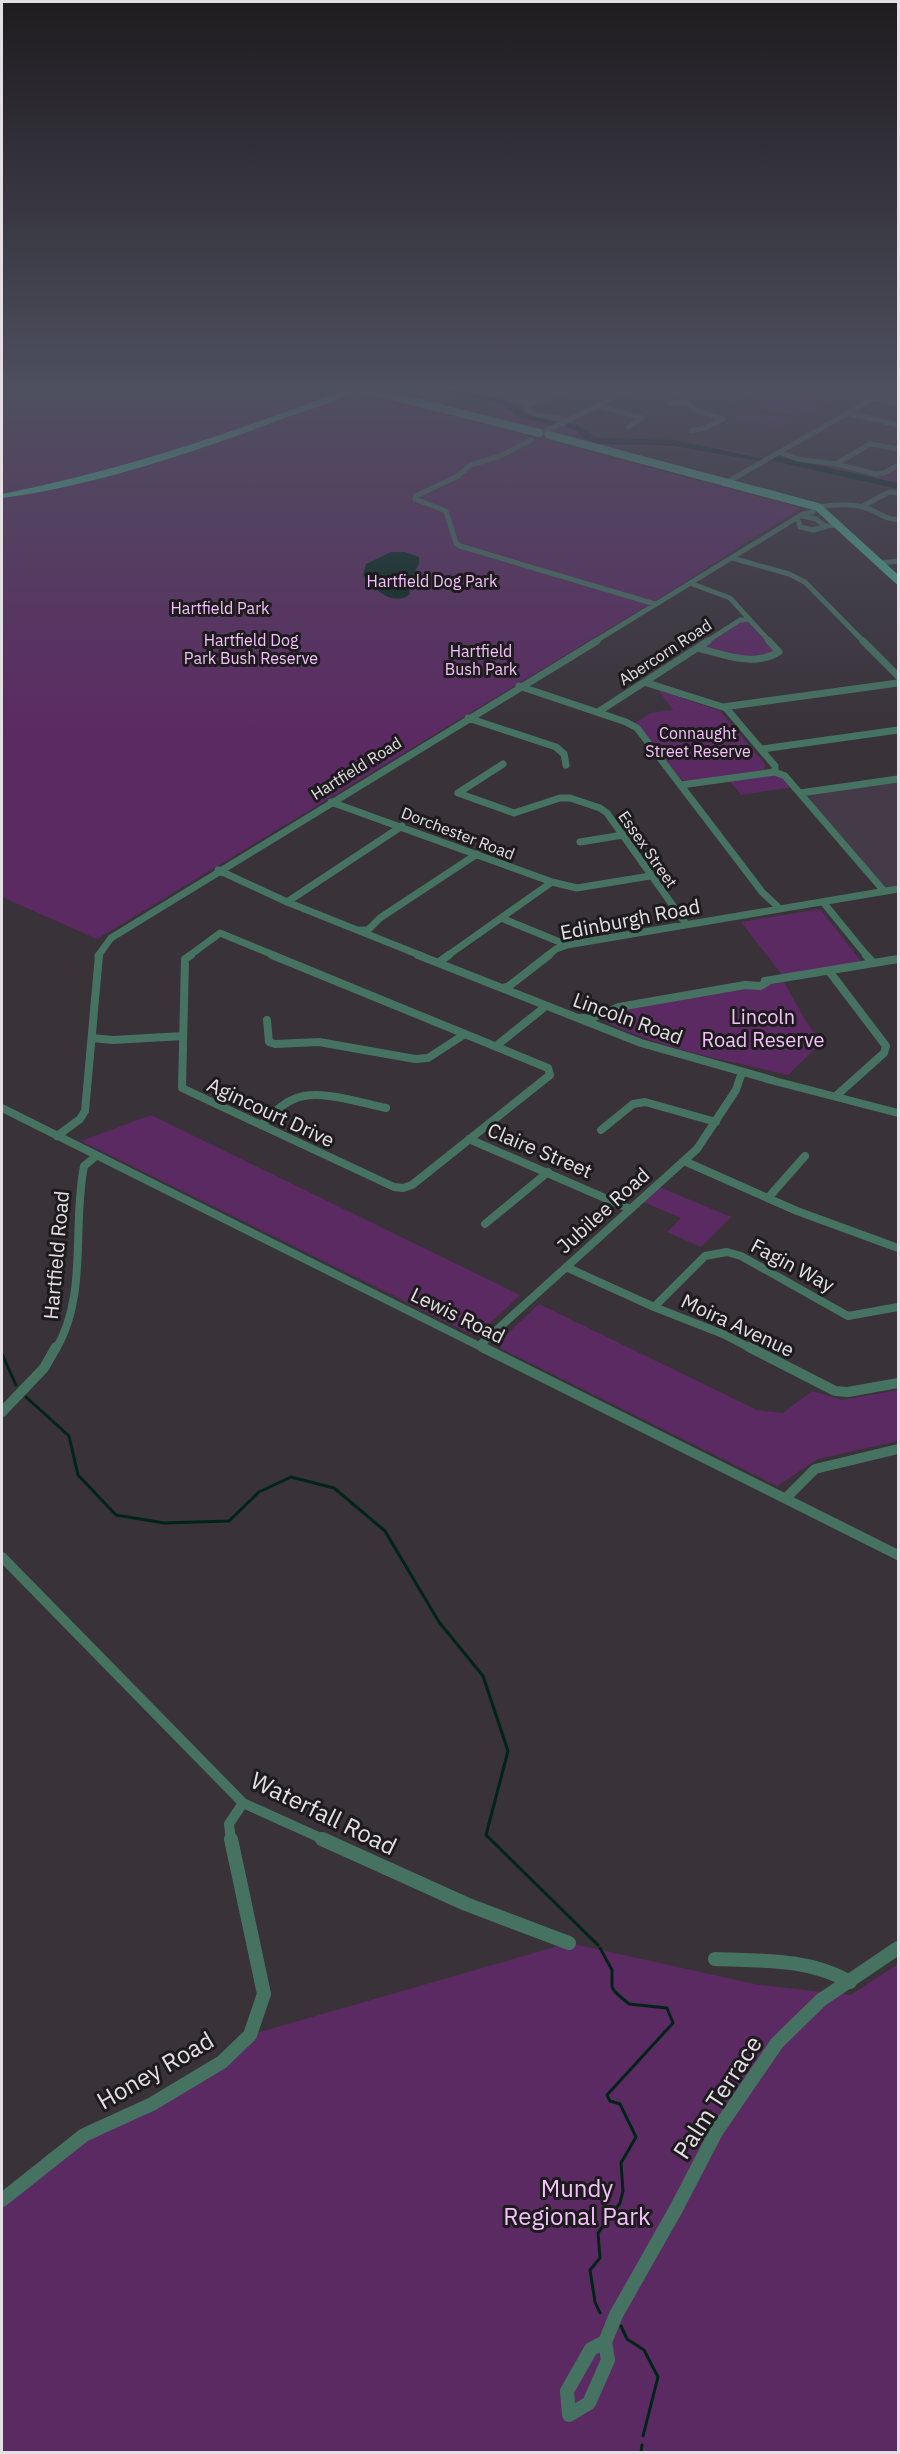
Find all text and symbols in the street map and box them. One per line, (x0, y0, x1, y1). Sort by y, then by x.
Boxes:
park label: Hartfield Dog Park (367, 571, 498, 591)
park label: Hartfield Park (171, 598, 270, 618)
street label: Abercorn Road (615, 615, 715, 689)
park label: Hartfield Dog Park Bush Reserve (184, 630, 318, 668)
park label: Hartfield Bush Park (445, 641, 518, 679)
park label: Connaught Street Reserve (645, 723, 751, 761)
street label: Hartfield Road (307, 732, 405, 804)
street label: Dorchester Road (398, 802, 518, 864)
street label: Essex Street (614, 807, 682, 891)
street label: Edinburgh Road (558, 892, 702, 946)
street label: Lincoln Road (569, 986, 687, 1050)
park label: Lincoln Road Reserve (701, 1003, 825, 1053)
street label: Agincourt Drive (203, 1071, 339, 1153)
street label: Claire Street (483, 1116, 597, 1184)
street label: Jubilee Road (551, 1161, 655, 1259)
street label: Hartfield Road (37, 1190, 75, 1320)
street label: Fagin Way (747, 1232, 839, 1298)
street label: Lewis Road (406, 1281, 510, 1349)
street label: Moira Avenue (677, 1287, 799, 1363)
street label: Waterfall Road (246, 1764, 402, 1862)
street label: Honey Road (91, 2024, 219, 2116)
street label: Palm Terrace (665, 2029, 769, 2165)
park label: Mundy Regional Park (503, 2172, 651, 2232)

